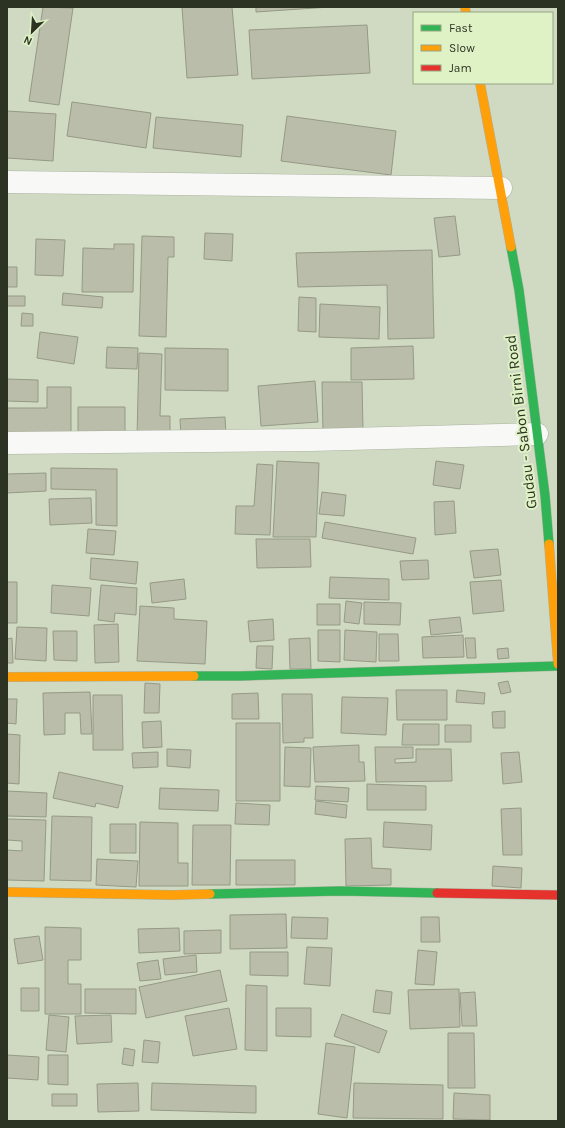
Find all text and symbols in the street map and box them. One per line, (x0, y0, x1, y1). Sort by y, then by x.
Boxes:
north arrow (12, 12, 52, 52)
legend (413, 12, 553, 84)
text: Fast (449, 21, 473, 35)
text: N (22, 33, 34, 48)
text: Slow (449, 41, 475, 55)
text: Jam (449, 61, 472, 75)
street label: Gudau - Sabon Birni Road (501, 334, 541, 510)

